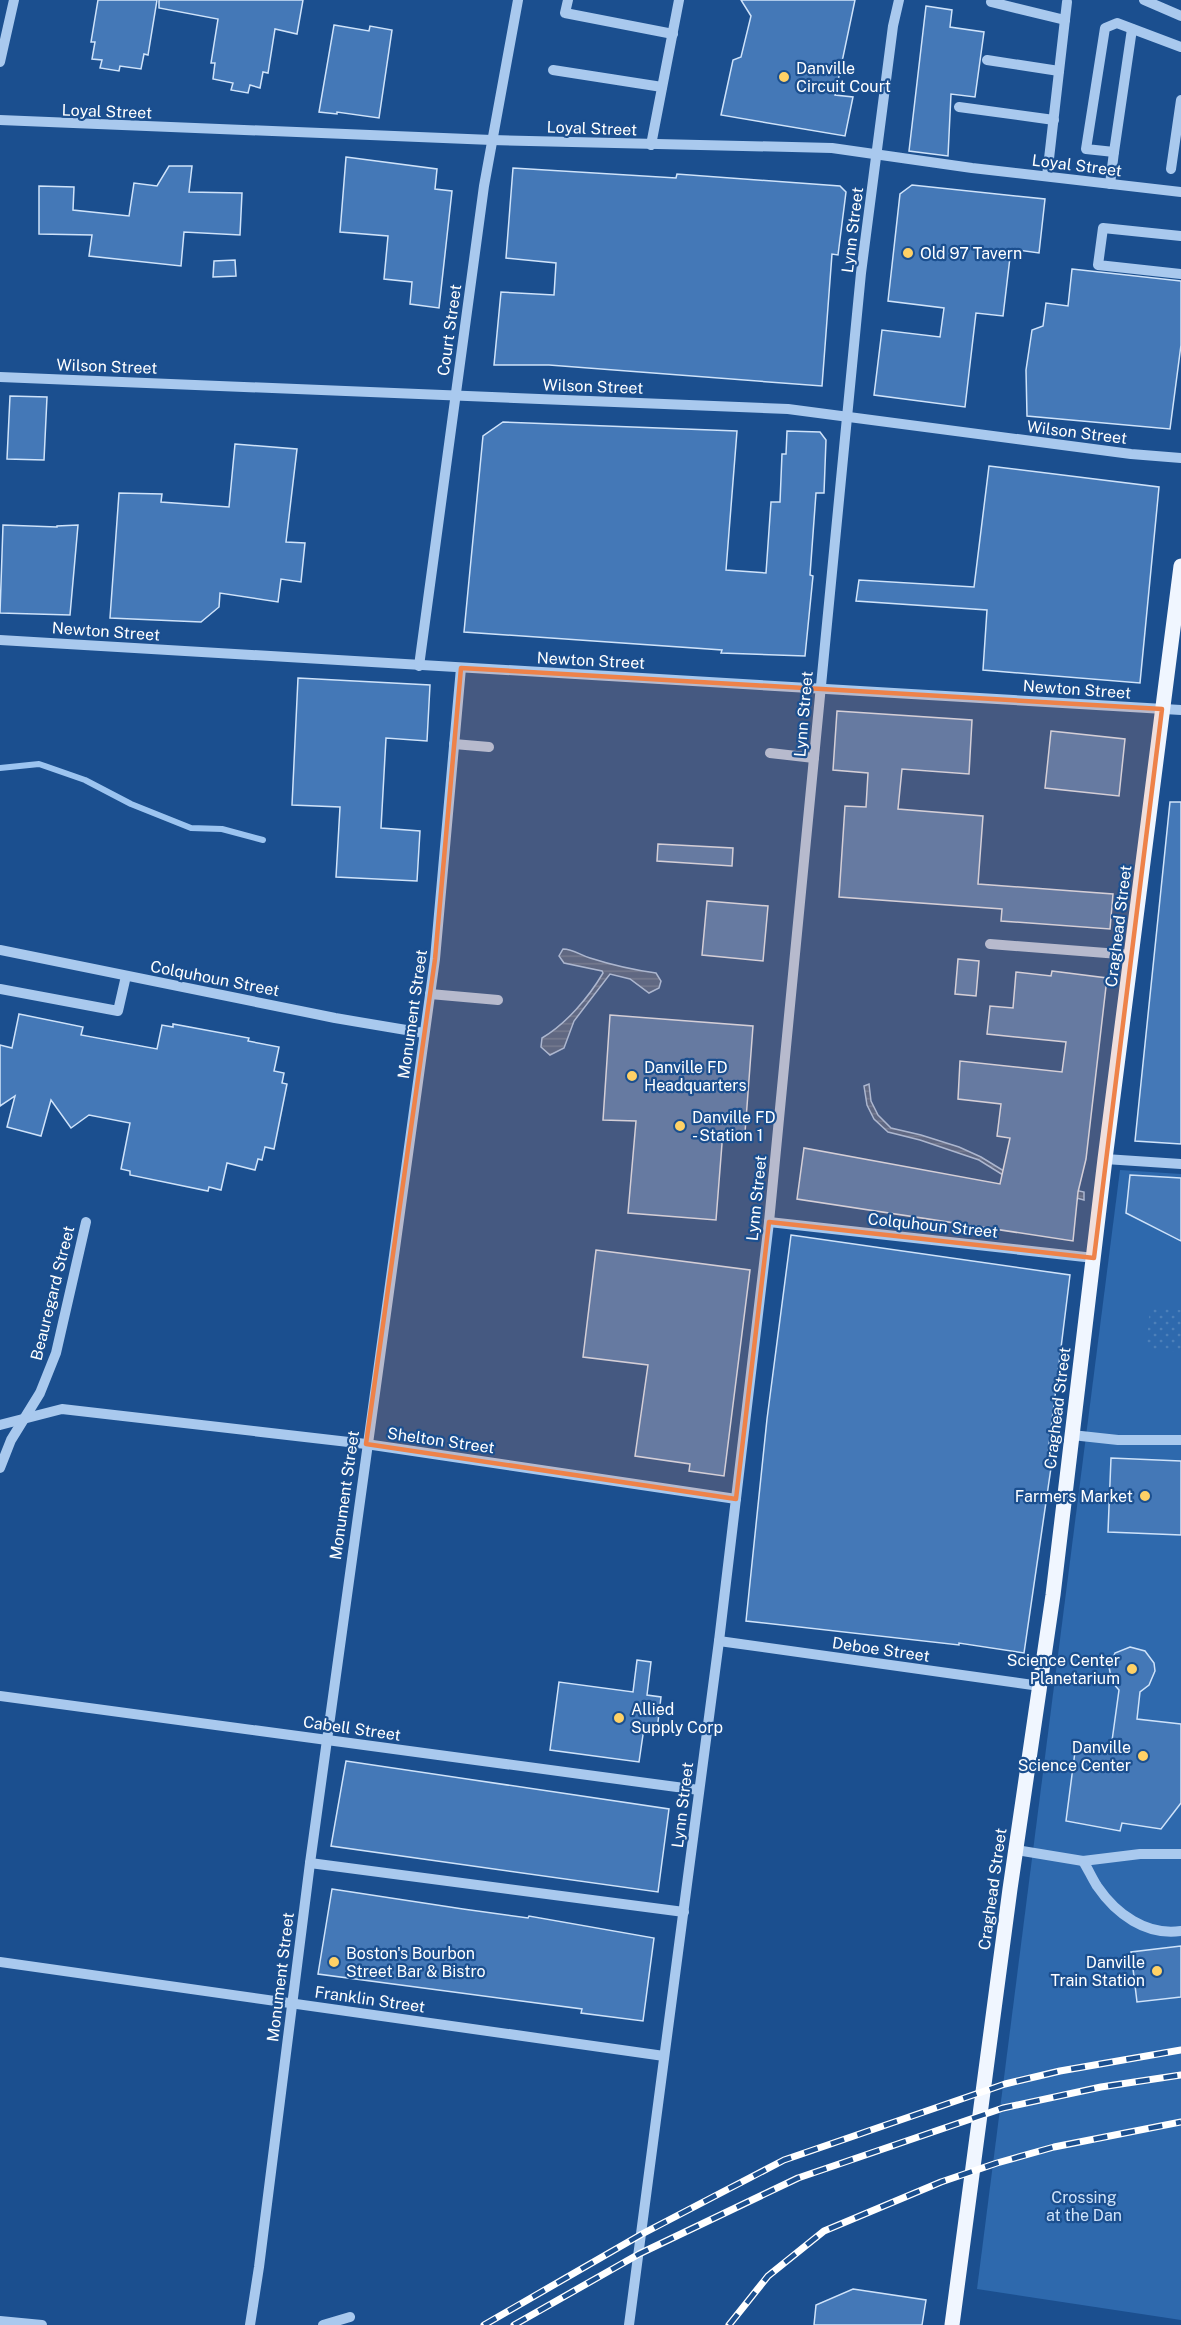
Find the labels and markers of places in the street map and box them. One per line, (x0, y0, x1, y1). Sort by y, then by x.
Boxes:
place label: Danville Circuit Court (796, 59, 891, 96)
marker: Danville Circuit Court (777, 70, 791, 84)
place label: Old 97 Tavern (920, 244, 1022, 263)
marker: Old 97 Tavern (901, 246, 915, 260)
place label: Danville FD Headquarters (644, 1058, 747, 1095)
marker: Danville FD Headquarters (625, 1069, 639, 1083)
place label: Danville FD - Station 1 (692, 1108, 776, 1145)
marker: Danville FD - Station 1 (673, 1119, 687, 1133)
place label: Farmers Market (1015, 1487, 1133, 1506)
marker: Farmers Market (1138, 1489, 1152, 1503)
place label: Science Center Planetarium (1007, 1651, 1120, 1688)
marker: Science Center Planetarium (1125, 1662, 1139, 1676)
place label: Allied Supply Corp (631, 1700, 723, 1737)
marker: Allied Supply Corp (612, 1711, 626, 1725)
place label: Danville Science Center (1018, 1738, 1131, 1775)
marker: Danville Science Center (1136, 1749, 1150, 1763)
place label: Boston's Bourbon Street Bar & Bistro (346, 1944, 486, 1981)
place label: Danville Train Station (1050, 1953, 1145, 1990)
marker: Boston's Bourbon Street Bar & Bistro (327, 1955, 341, 1969)
marker: Danville Train Station (1150, 1964, 1164, 1978)

